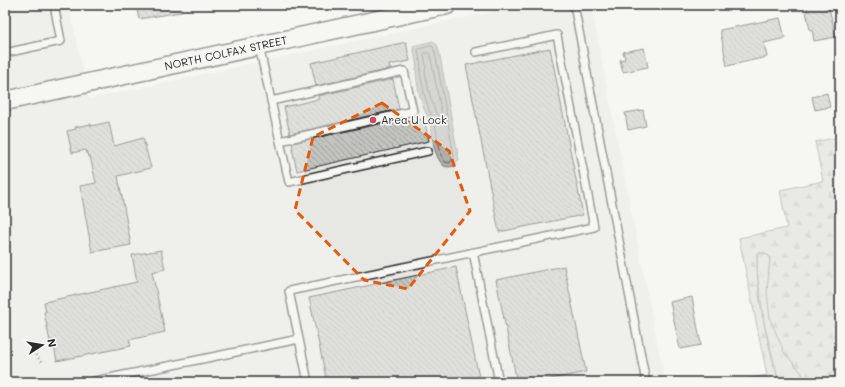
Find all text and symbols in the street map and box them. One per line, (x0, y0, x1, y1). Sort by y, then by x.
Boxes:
street label: NORTH COLFAX STREET (163, 32, 289, 73)
place label: Area U Lock (381, 112, 447, 127)
marker: Area U Lock (368, 115, 378, 125)
north arrow (22, 325, 62, 365)
text: N (44, 337, 60, 348)

